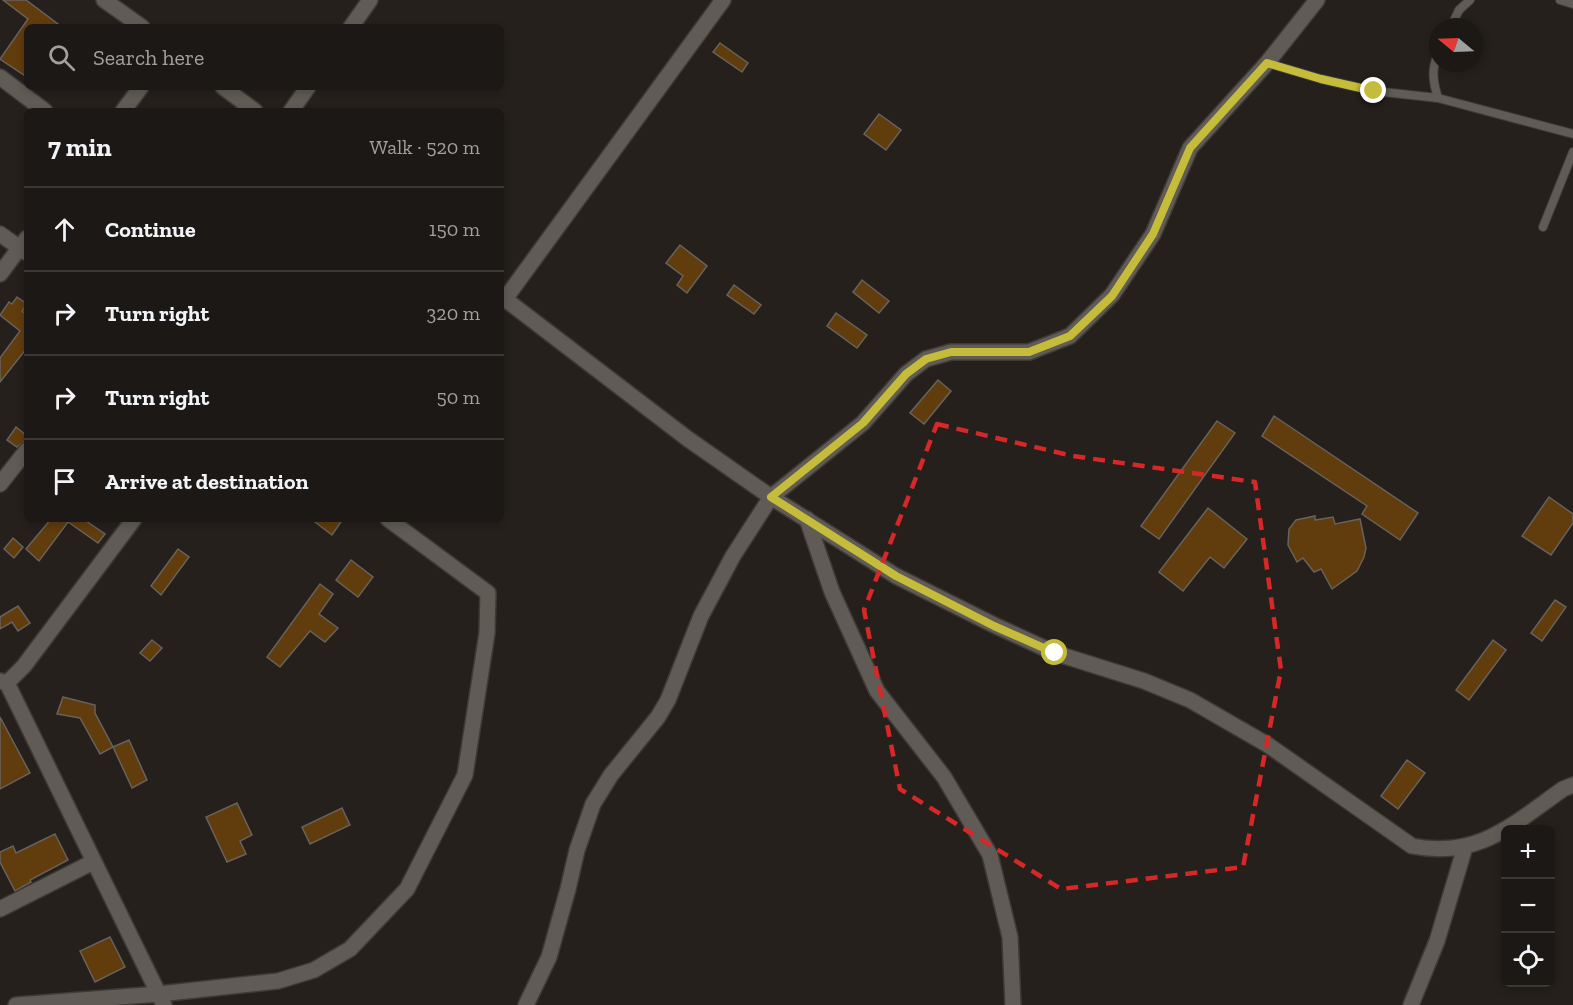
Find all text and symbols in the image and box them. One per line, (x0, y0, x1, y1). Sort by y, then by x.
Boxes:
north arrow (1429, 18, 1483, 72)
search box (24, 24, 504, 90)
icon: search (45, 41, 78, 74)
text: Search here (93, 44, 204, 71)
route end (1360, 77, 1386, 103)
text: 7 min (48, 131, 112, 163)
text: Walk · 520 m (370, 135, 480, 159)
icon: ahead (48, 213, 81, 246)
text: Continue (105, 216, 196, 243)
text: 150 m (429, 217, 480, 241)
icon: right (48, 297, 81, 330)
text: Turn right (105, 300, 209, 327)
text: 320 m (427, 301, 480, 325)
icon: right (48, 381, 81, 414)
text: Turn right (105, 384, 209, 411)
text: 50 m (436, 385, 480, 409)
icon: arrive (48, 465, 81, 498)
text: Arrive at destination (105, 468, 308, 495)
route start (1041, 639, 1067, 665)
map controls (1501, 825, 1555, 987)
button: + (1501, 825, 1555, 879)
button: − (1501, 879, 1555, 933)
button: locate (1501, 933, 1555, 987)

